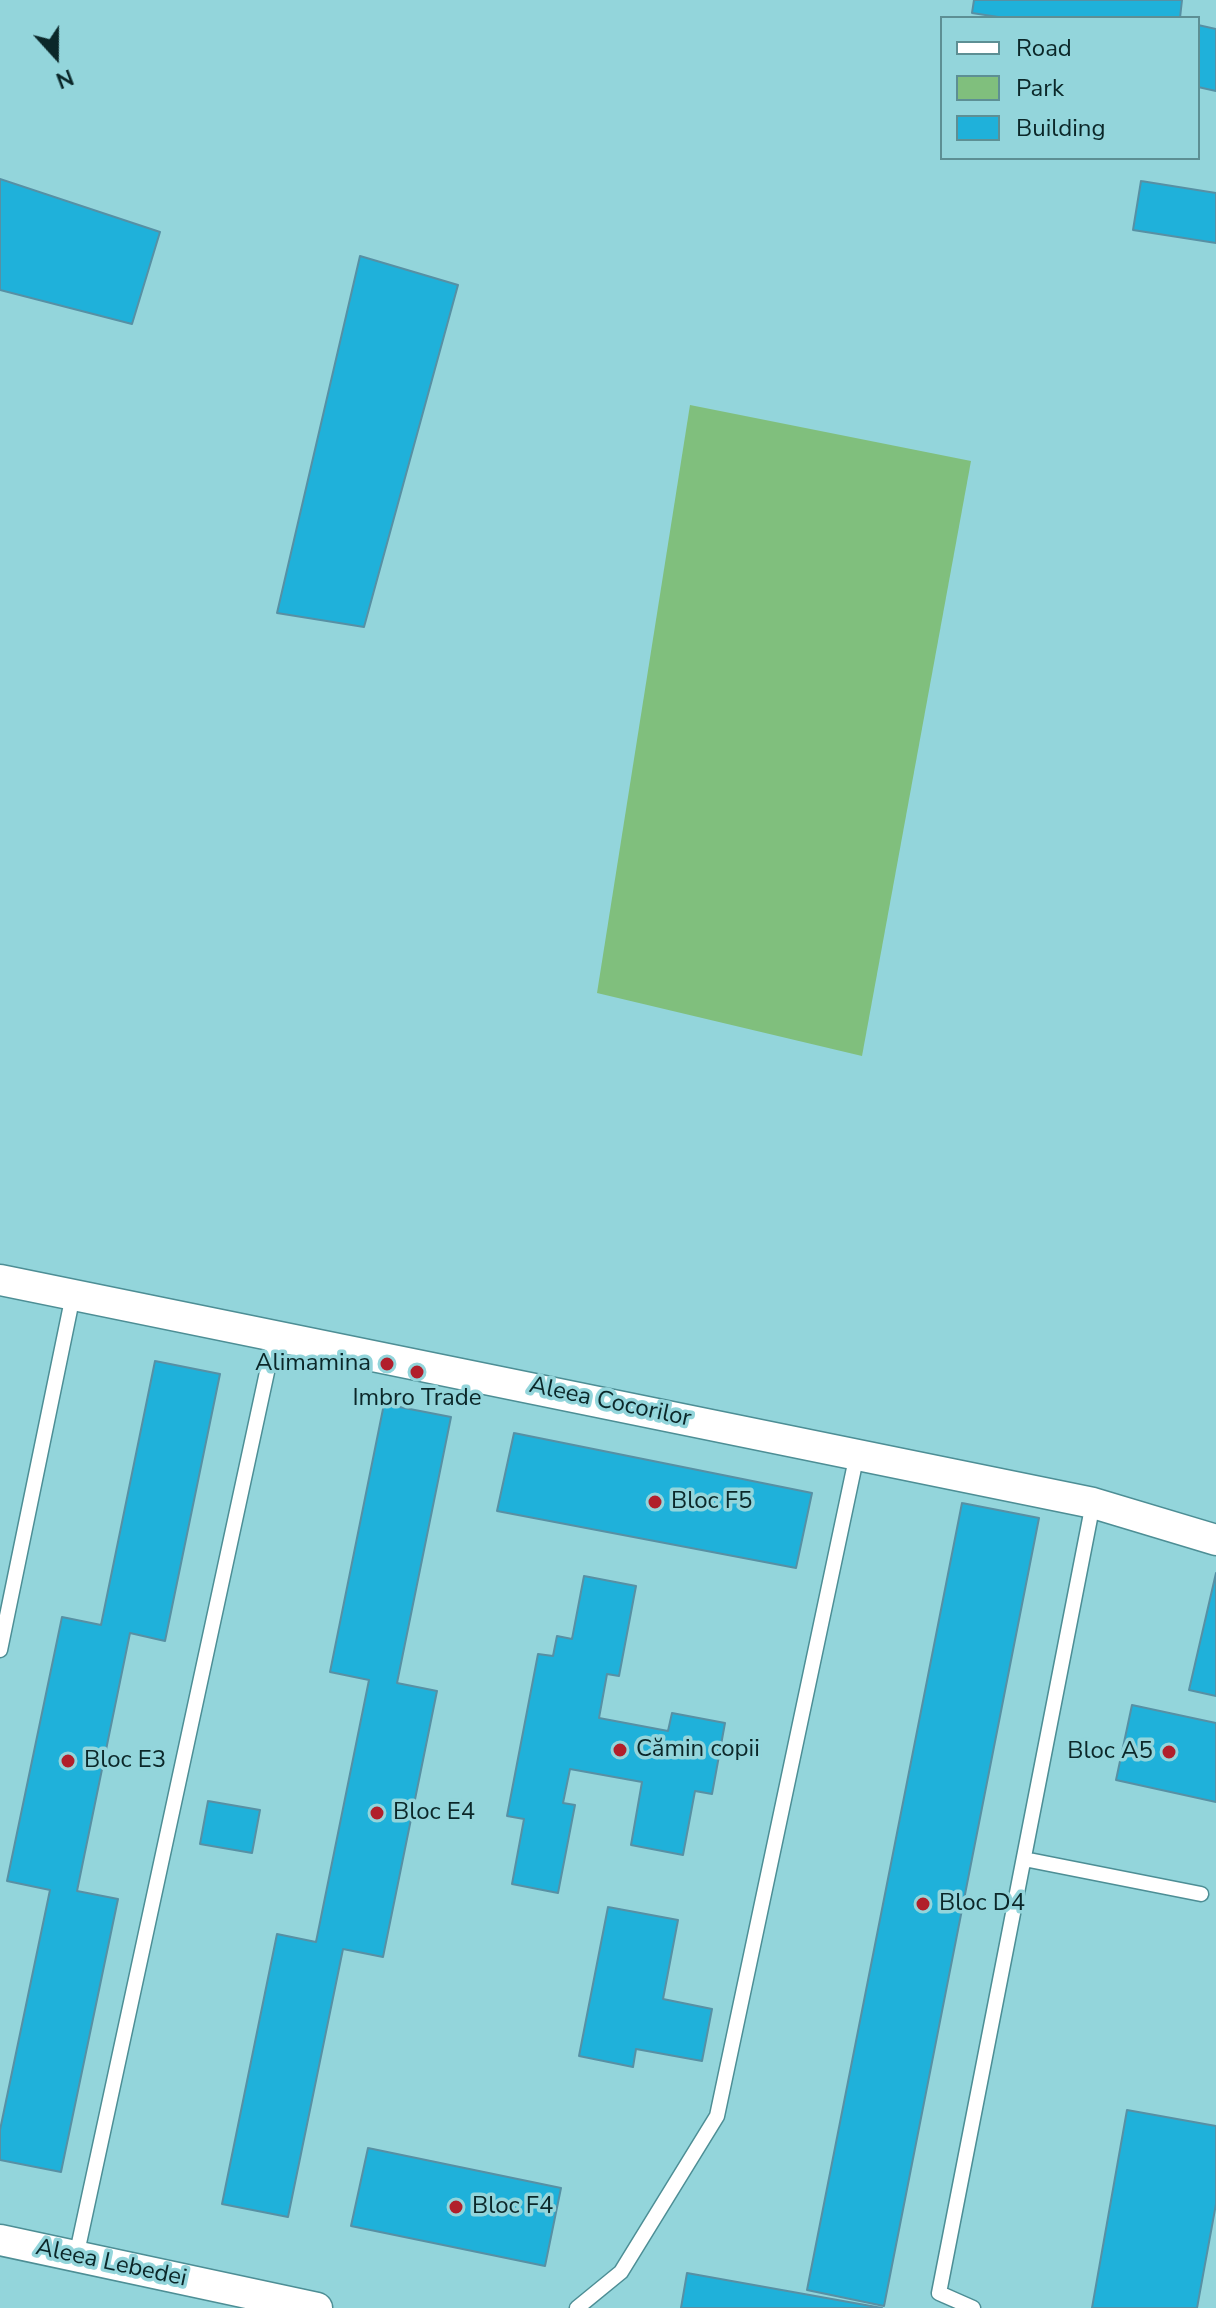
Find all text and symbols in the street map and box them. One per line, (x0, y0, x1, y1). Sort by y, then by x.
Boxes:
north arrow (16, 16, 96, 96)
legend (940, 16, 1200, 160)
text: Road (1016, 32, 1072, 64)
text: N (52, 61, 78, 95)
text: Park (1016, 72, 1064, 104)
text: Building (1016, 112, 1106, 144)
place label: Alimamina (255, 1350, 371, 1378)
marker: Alimamina (378, 1355, 396, 1373)
marker: Imbro Trade (408, 1363, 426, 1381)
street label: Aleea Cocorilor (526, 1372, 694, 1434)
place label: Imbro Trade (352, 1385, 482, 1413)
place label: Bloc F5 (671, 1488, 752, 1516)
marker: Bloc F5 (646, 1493, 664, 1511)
place label: Cămin copii (636, 1736, 760, 1764)
place label: Bloc A5 (1067, 1738, 1153, 1766)
marker: Cămin copii (611, 1741, 629, 1759)
marker: Bloc A5 (1160, 1743, 1178, 1761)
place label: Bloc E3 (84, 1747, 166, 1775)
marker: Bloc E3 (59, 1752, 77, 1770)
place label: Bloc E4 (393, 1799, 475, 1827)
marker: Bloc E4 (368, 1804, 386, 1822)
place label: Bloc D4 (939, 1890, 1025, 1918)
marker: Bloc D4 (914, 1895, 932, 1913)
place label: Bloc F4 (472, 2193, 553, 2221)
marker: Bloc F4 (447, 2198, 465, 2216)
street label: Aleea Lebedei (33, 2234, 189, 2294)

